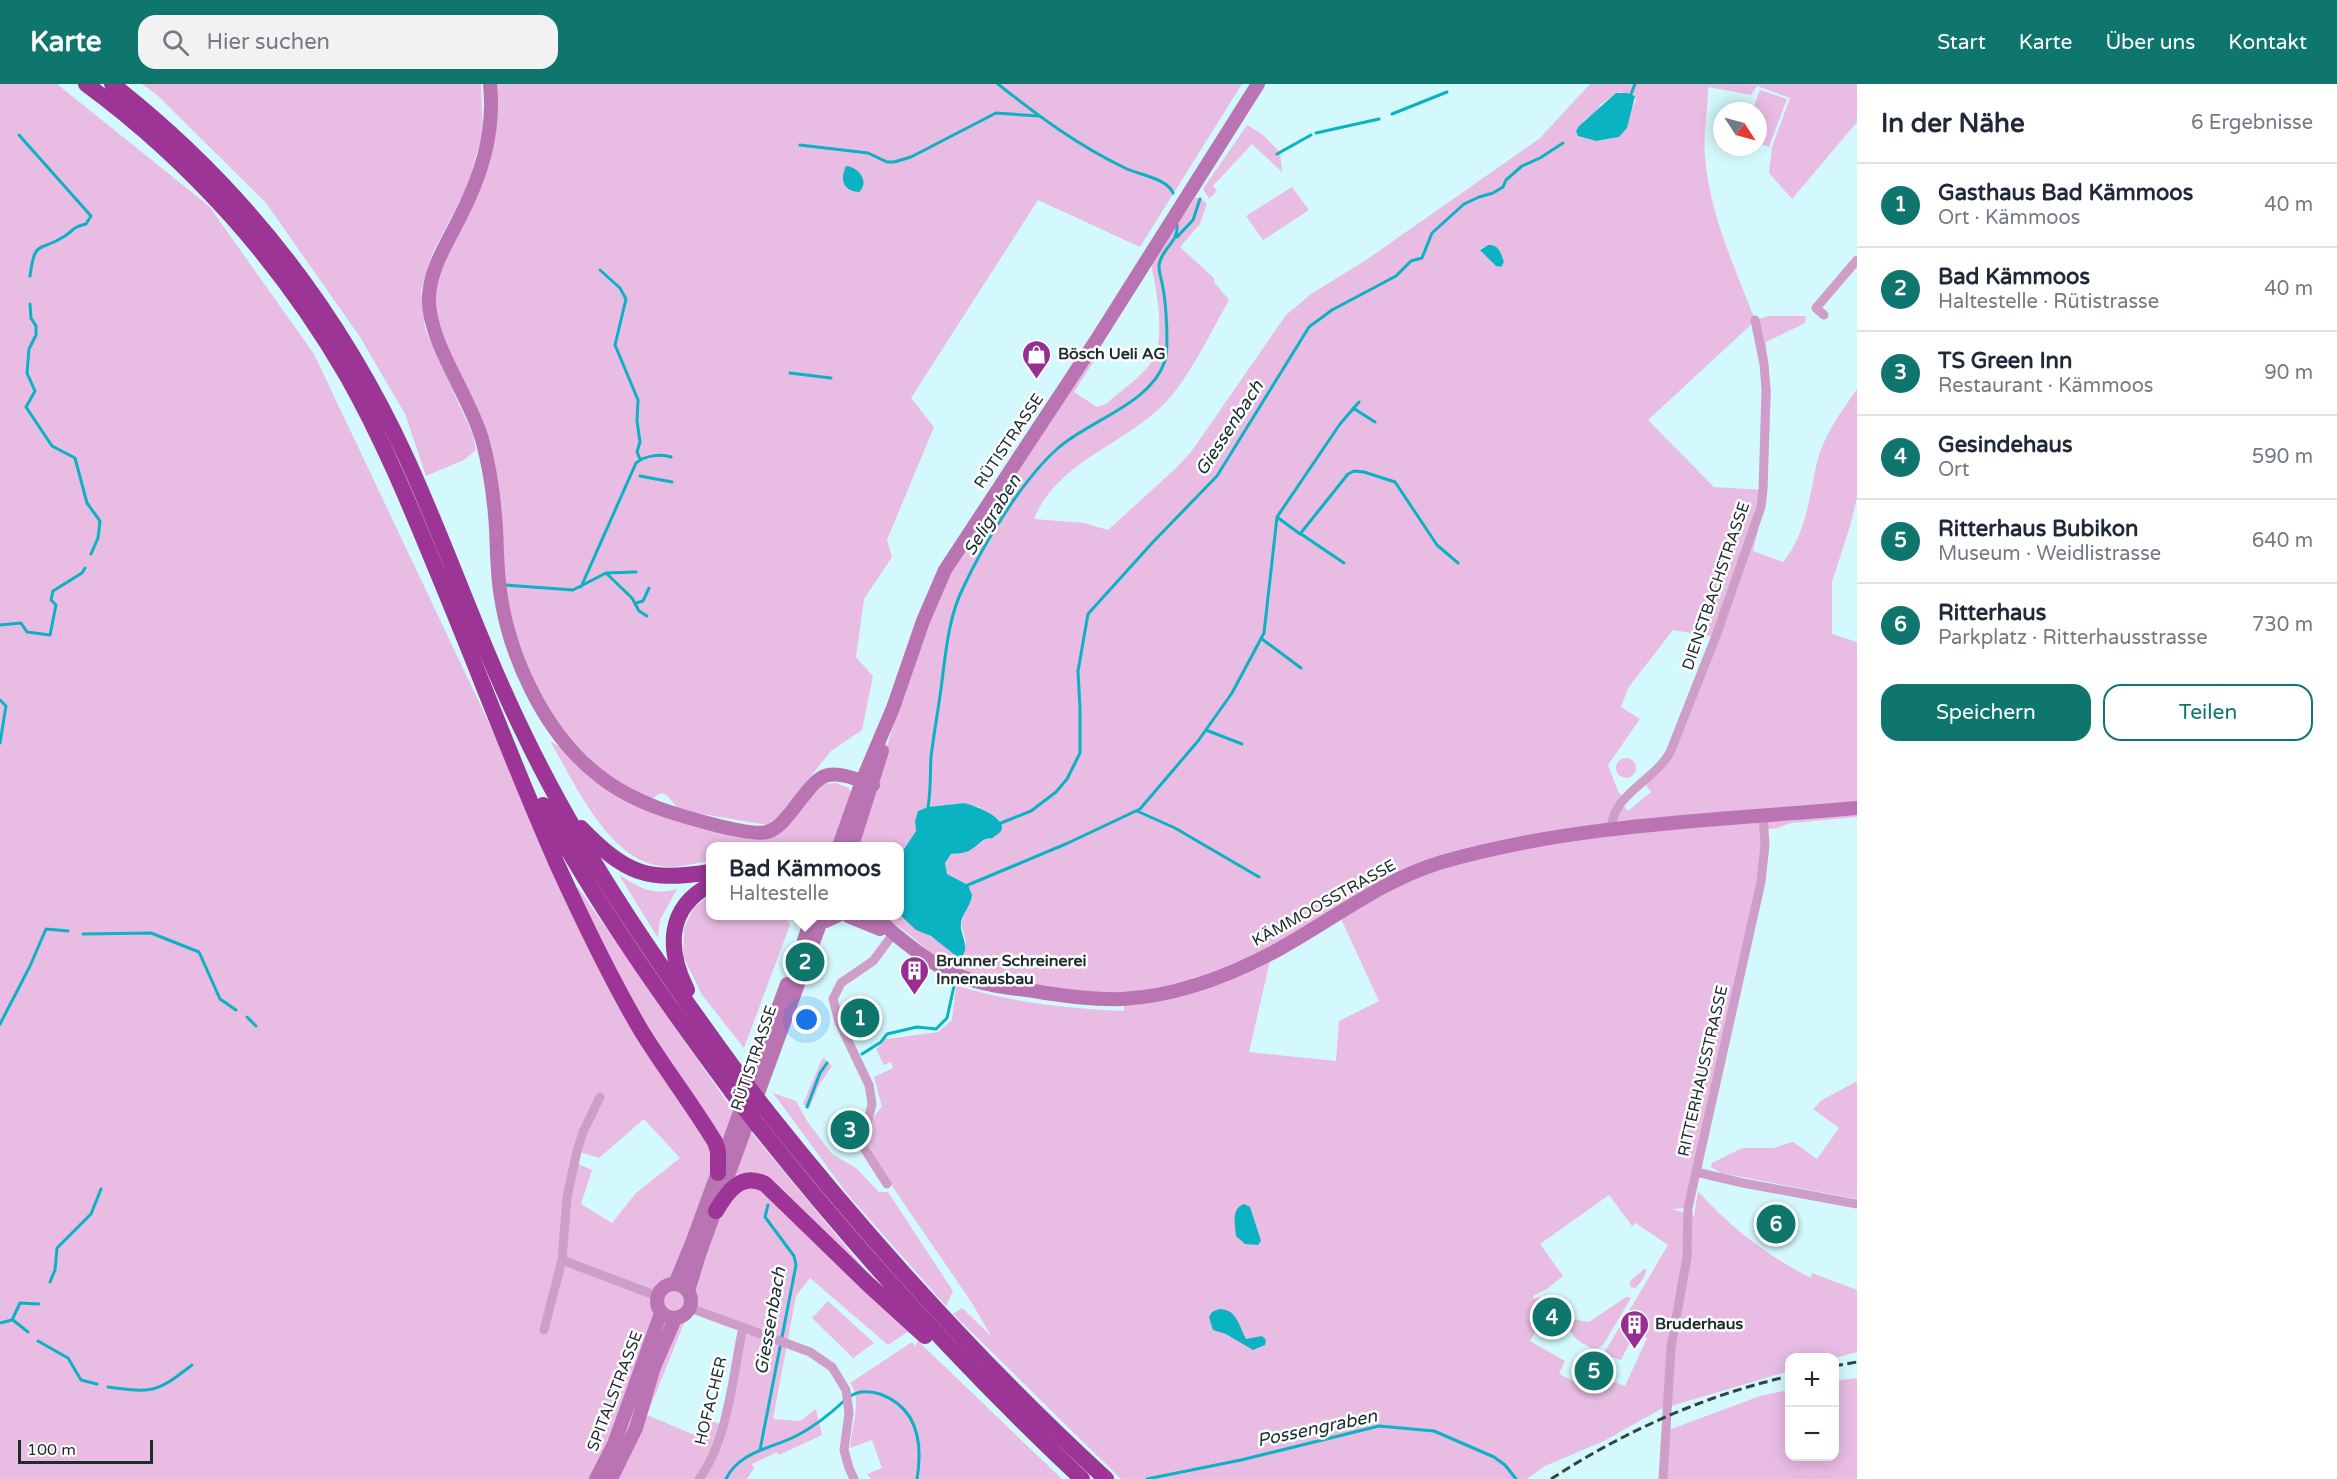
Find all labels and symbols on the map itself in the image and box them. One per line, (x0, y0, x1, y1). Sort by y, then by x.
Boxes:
north arrow (1713, 102, 1767, 156)
shop icon: Bösch Ueli AG (1021, 338, 1053, 380)
place label: Bösch Ueli AG (1058, 344, 1166, 364)
water label: Giessenbach (1190, 376, 1268, 480)
street label: RÜTISTRASSE (970, 390, 1048, 492)
water label: Seligraben (959, 470, 1026, 559)
street label: DIENSTBACHSTRASSE (1678, 499, 1754, 673)
street label: KÄMMOOSSTRASSE (1249, 855, 1399, 951)
pin: 2 (786, 940, 824, 984)
place label: Brunner Schreinerei Innenausbau (936, 951, 1086, 989)
building icon: Brunner Schreinerei Innenausbau (899, 954, 931, 996)
street label: RITTERHAUSSTRASSE (1674, 983, 1732, 1159)
pin: 1 (840, 996, 880, 1040)
street label: RÜTISTRASSE (727, 1003, 781, 1113)
your location (792, 1005, 821, 1034)
pin: 3 (830, 1108, 870, 1152)
pin: 6 (1756, 1202, 1796, 1246)
water label: Giessenbach (750, 1265, 790, 1376)
pin: 4 (1532, 1294, 1572, 1340)
building icon: Bruderhaus (1618, 1308, 1650, 1350)
place label: Bruderhaus (1655, 1314, 1744, 1334)
street label: SPITALSTRASSE (583, 1328, 647, 1454)
pin: 5 (1574, 1348, 1614, 1394)
street label: HOFACHER (690, 1355, 732, 1447)
water label: Possengraben (1255, 1404, 1380, 1451)
scale bar (18, 1437, 153, 1464)

